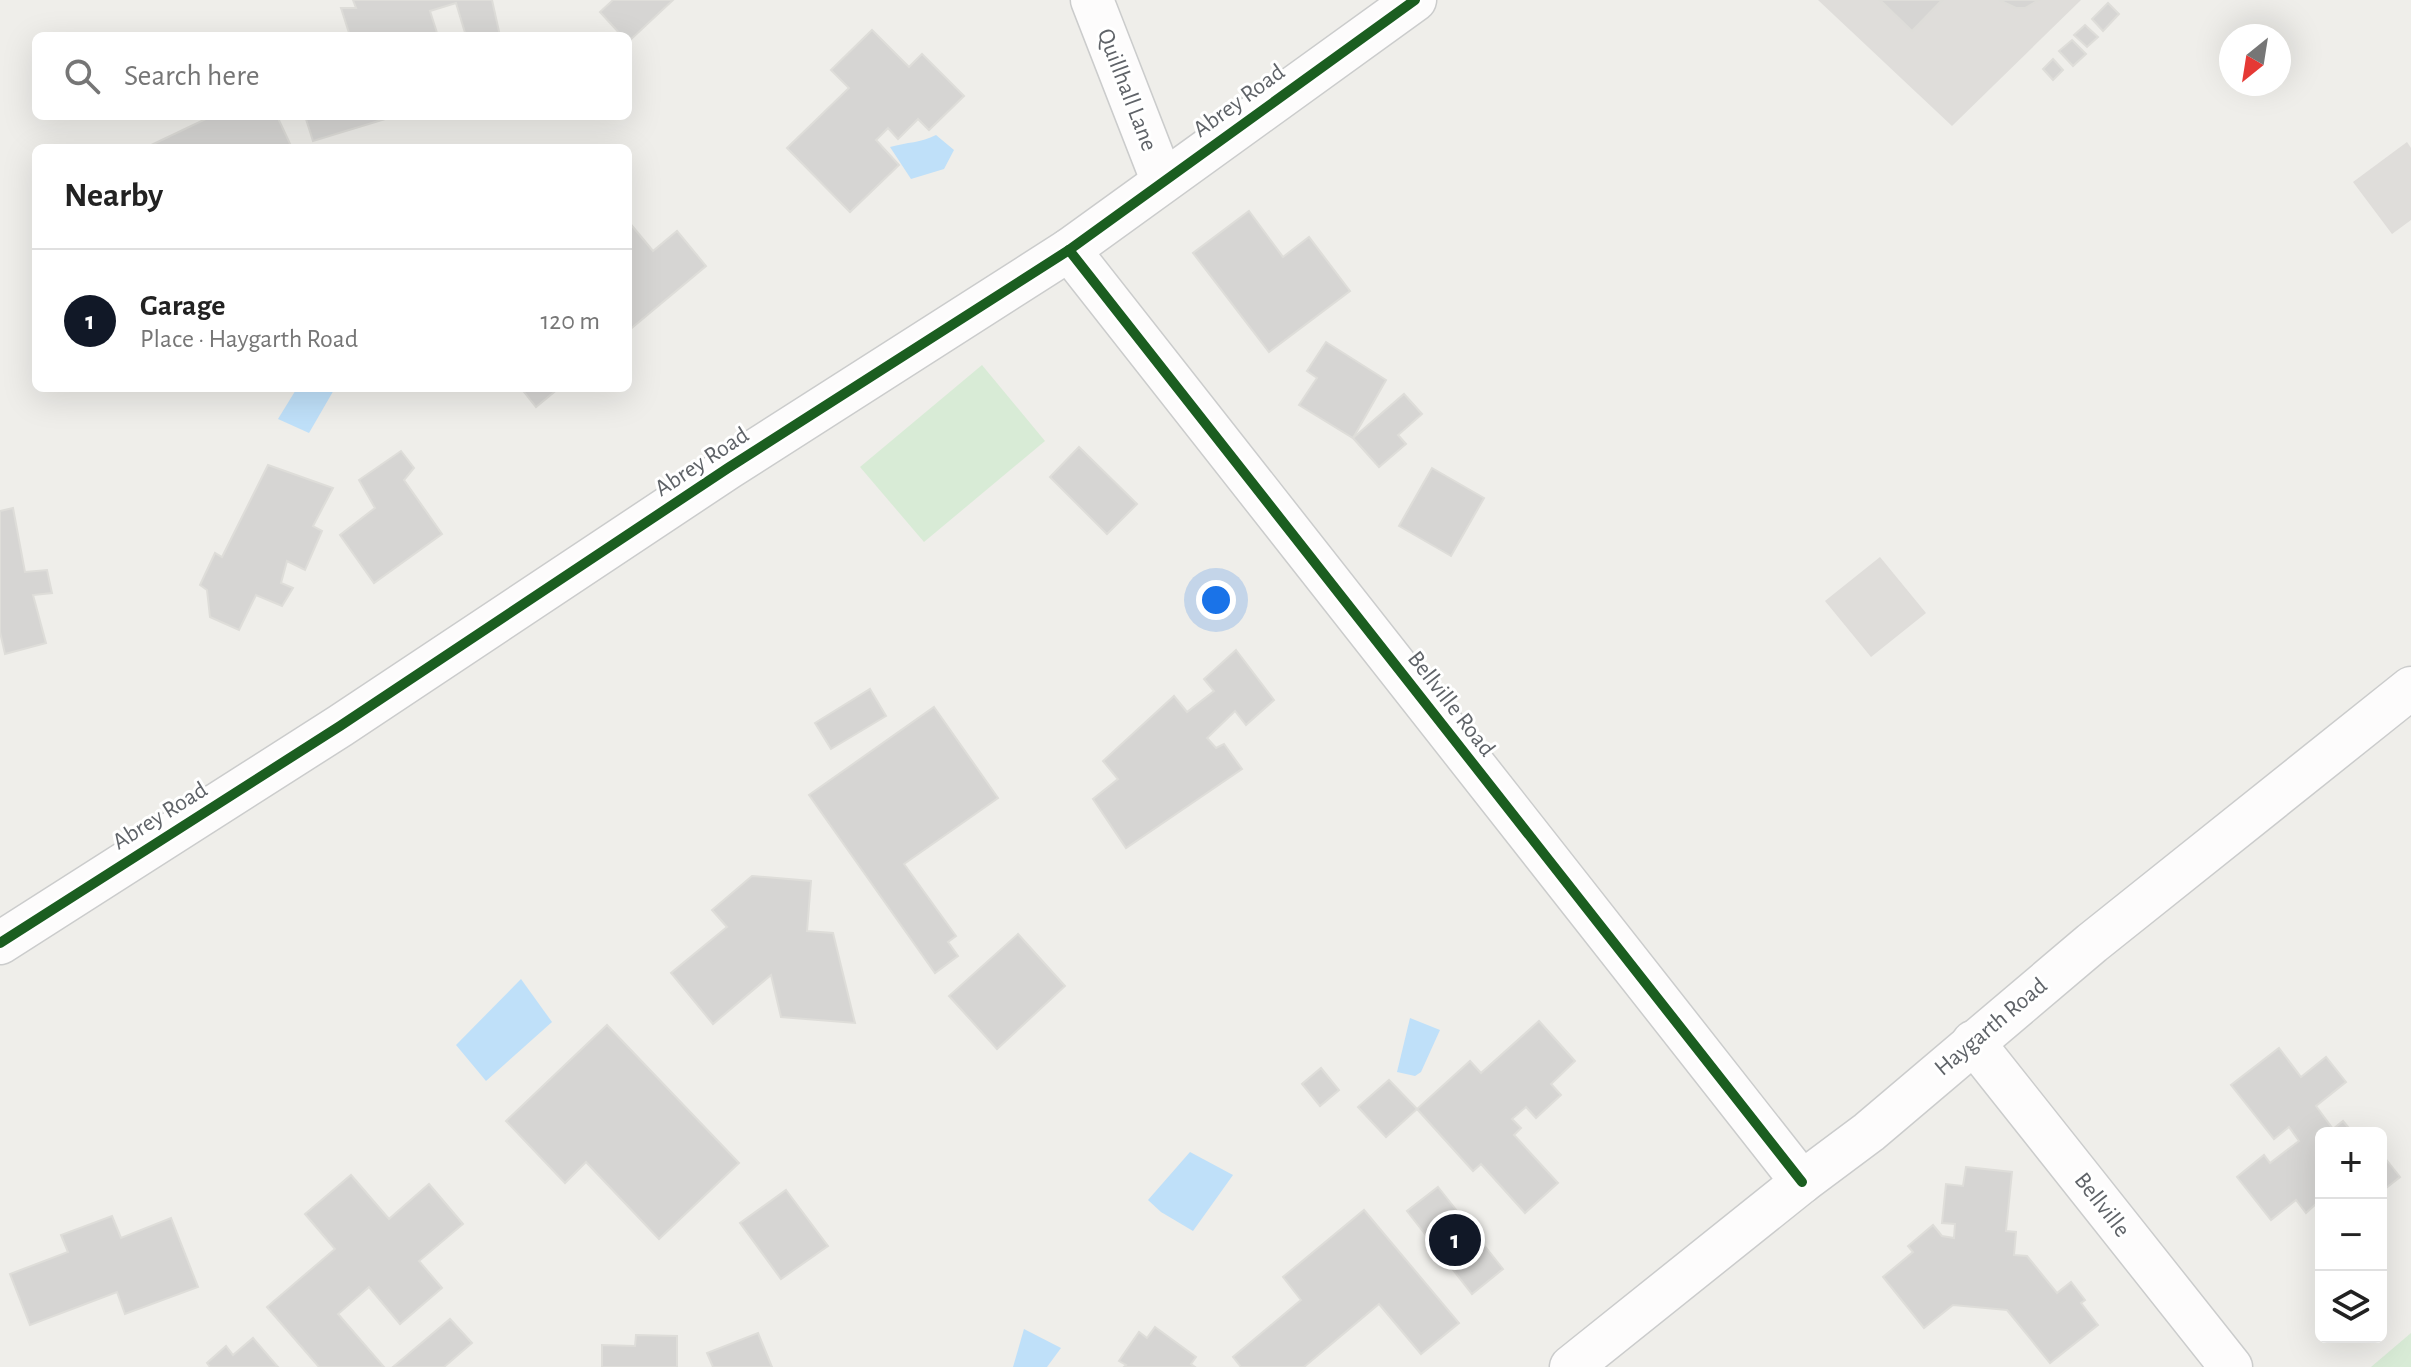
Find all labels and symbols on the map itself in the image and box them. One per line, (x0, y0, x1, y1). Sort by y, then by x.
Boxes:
north arrow (2219, 24, 2291, 96)
street label: Quillhall Lane (1093, 26, 1161, 154)
street label: Abrey Road (1189, 60, 1289, 142)
street label: Abrey Road (651, 423, 753, 501)
your location (1196, 580, 1236, 620)
street label: Bellville Road (1403, 647, 1499, 761)
street label: Abrey Road (108, 778, 212, 854)
street label: Haygarth Road (1930, 973, 2052, 1081)
street label: Bellville (2070, 1168, 2134, 1242)
pin: 1 (1429, 1210, 1481, 1270)

